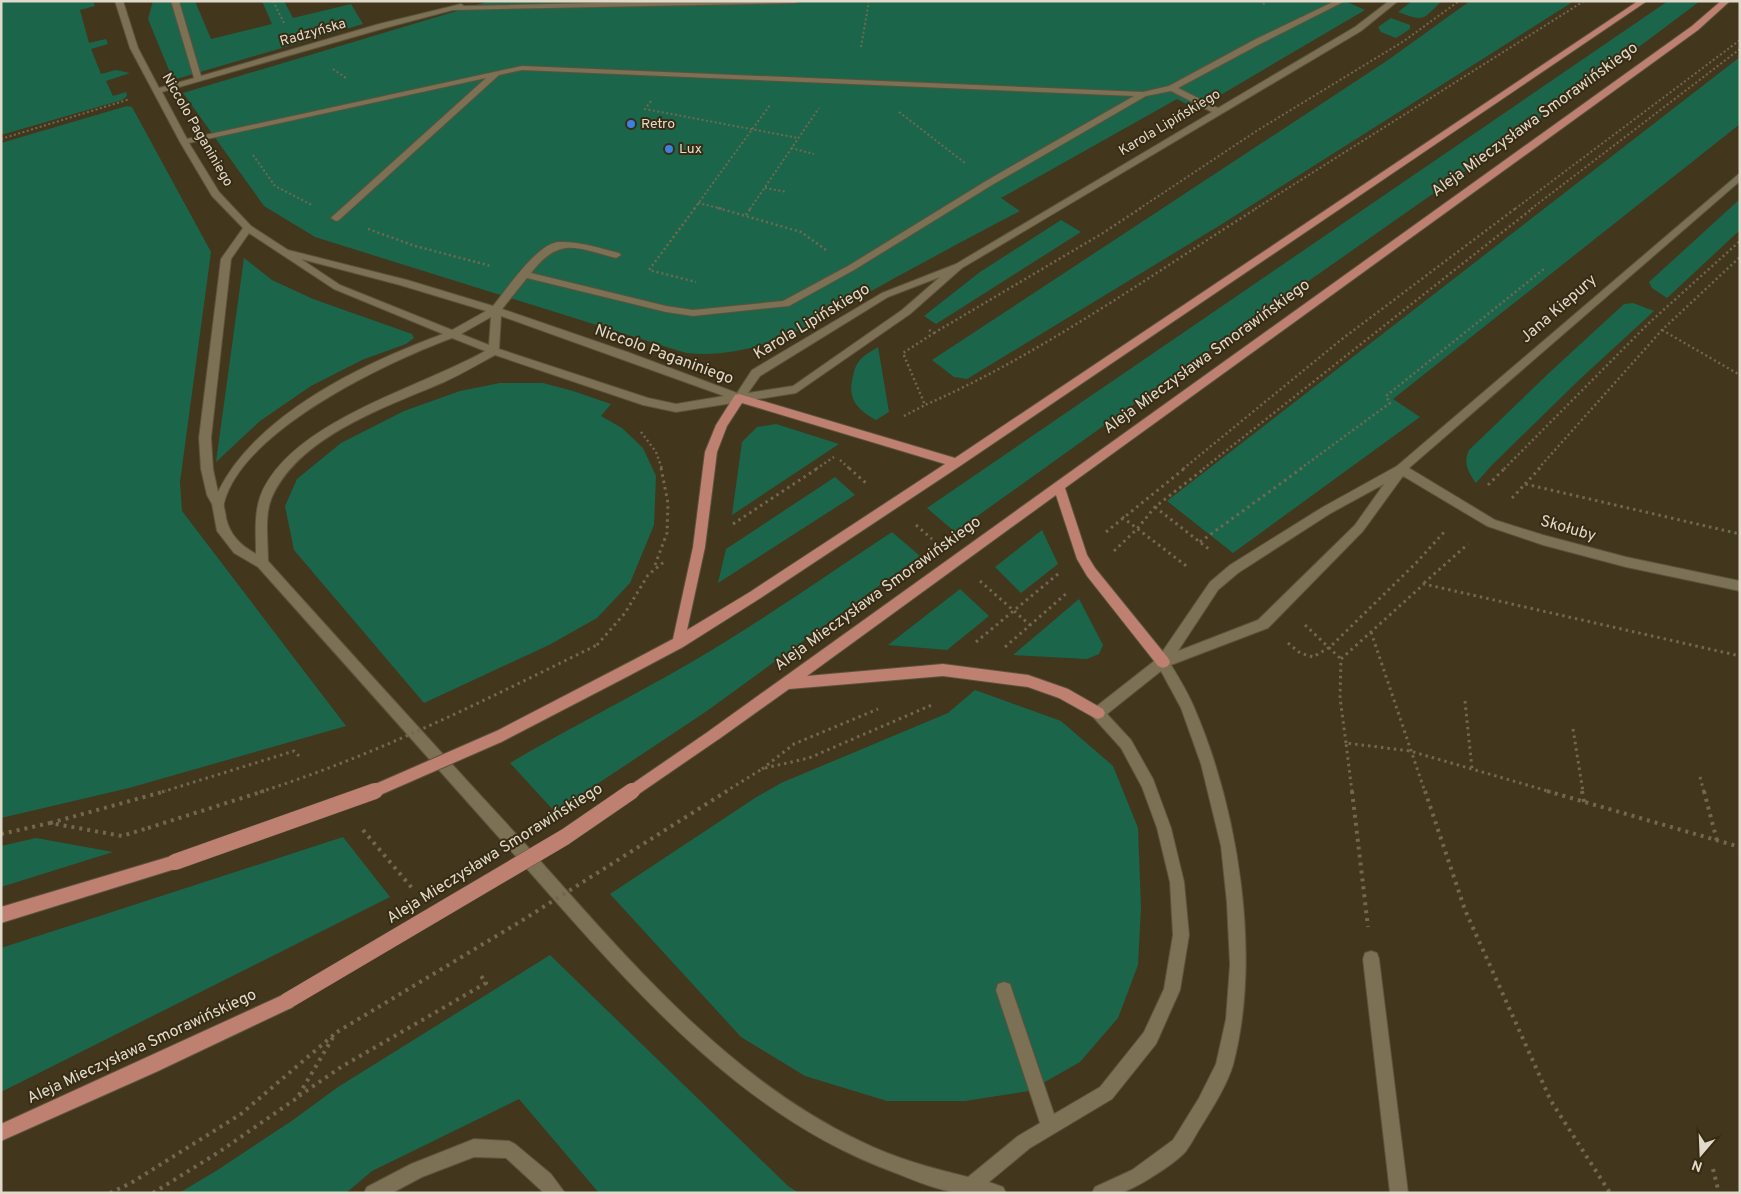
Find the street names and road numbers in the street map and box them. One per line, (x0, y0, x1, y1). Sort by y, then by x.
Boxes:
street label: Radzyńska (278, 15, 348, 51)
street label: Aleja Mieczysława Smorawińskiego (1428, 38, 1642, 202)
street label: Niccolo Paganiniego (158, 70, 237, 190)
street label: Karola Lipińskiego (1116, 86, 1224, 160)
street label: Jana Kiepury (1517, 270, 1601, 348)
street label: Aleja Mieczysława Smorawińskiego (1100, 275, 1314, 439)
street label: Karola Lipińskiego (750, 279, 874, 365)
street label: Niccolo Paganiniego (592, 321, 736, 389)
street label: Aleja Mieczysława Smorawińskiego (771, 512, 985, 676)
street label: Skołuby (1538, 512, 1598, 546)
street label: Aleja Mieczysława Smorawińskiego (383, 779, 607, 929)
street label: Aleja Mieczysława Smorawińskiego (24, 985, 260, 1109)

